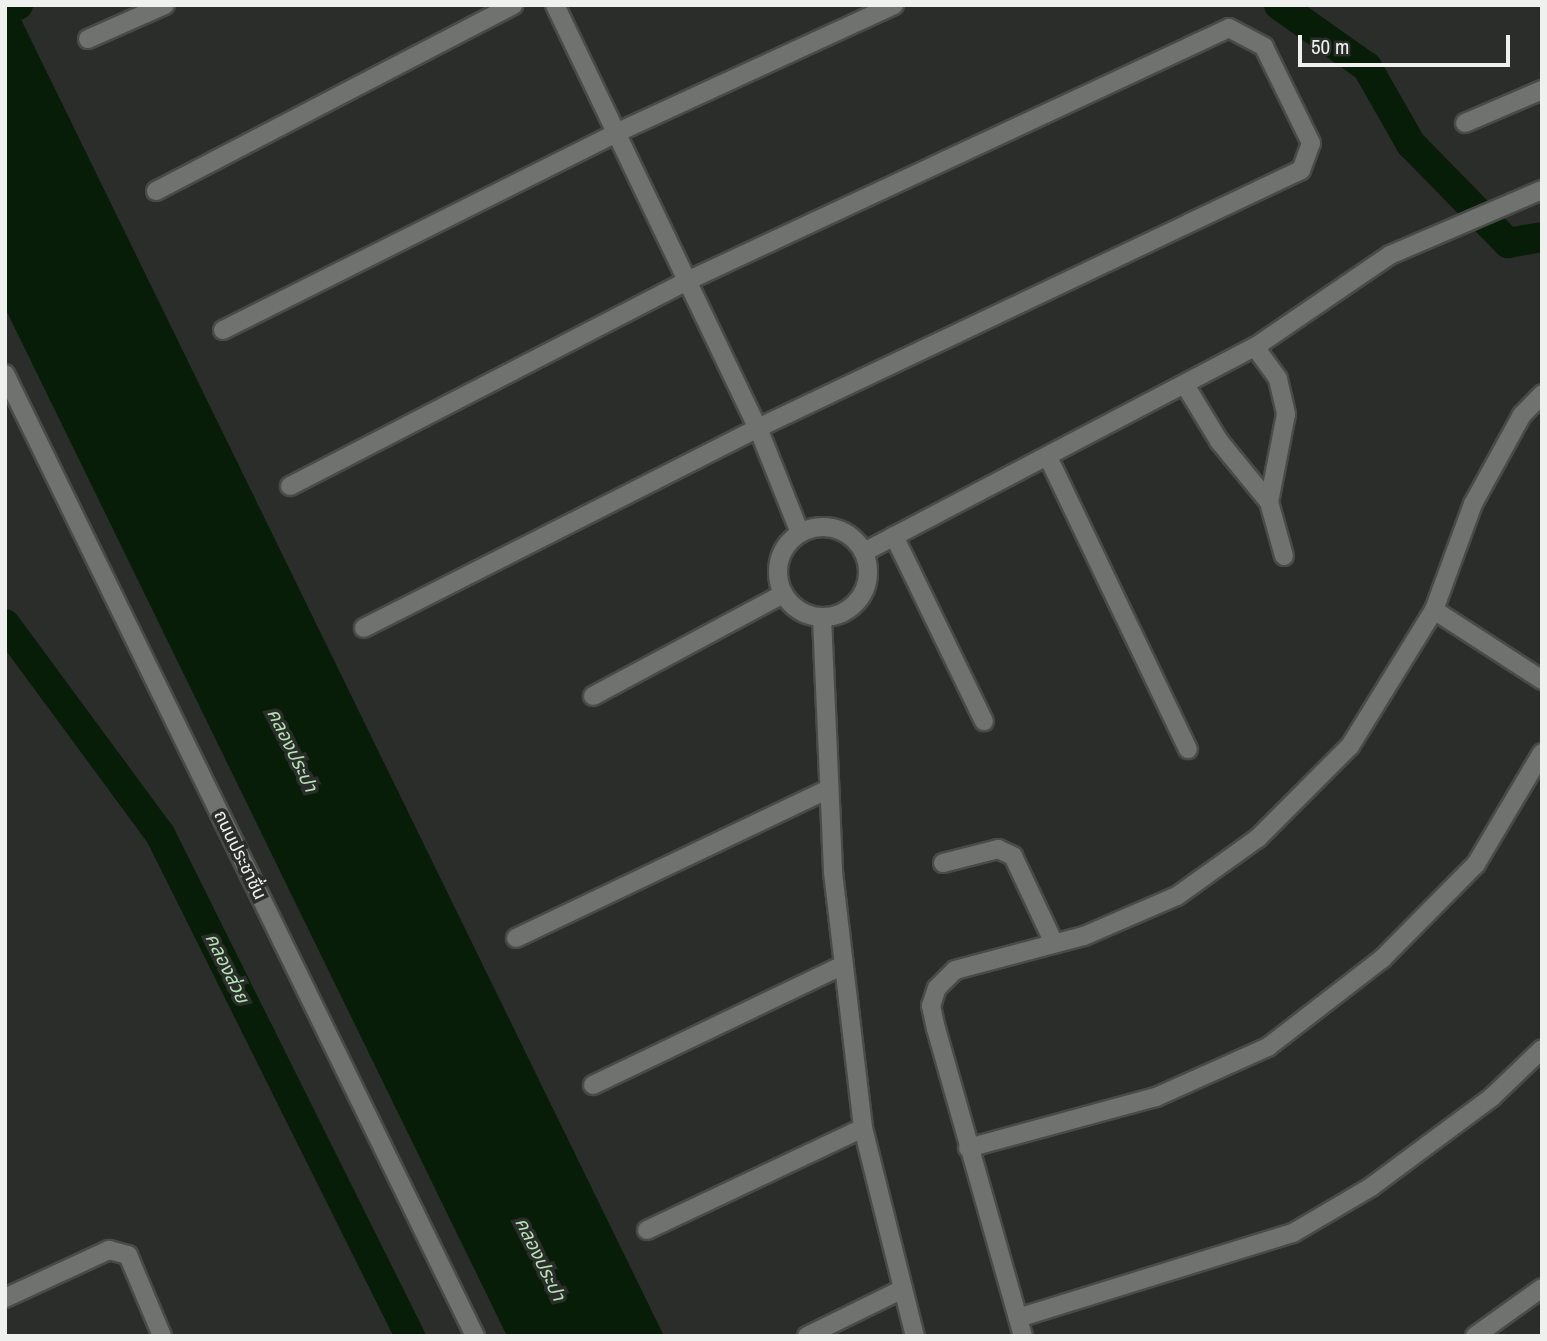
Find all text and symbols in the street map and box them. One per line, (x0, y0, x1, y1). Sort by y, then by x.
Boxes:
scale bar (1302, 21, 1514, 65)
text: 50 m (1311, 32, 1349, 61)
water label: คลองประปา (262, 705, 322, 795)
street label: ถนนประชาชื่น (209, 807, 271, 903)
water label: คลองส่วย (200, 929, 254, 1007)
water label: คลองประปา (510, 1214, 570, 1304)

